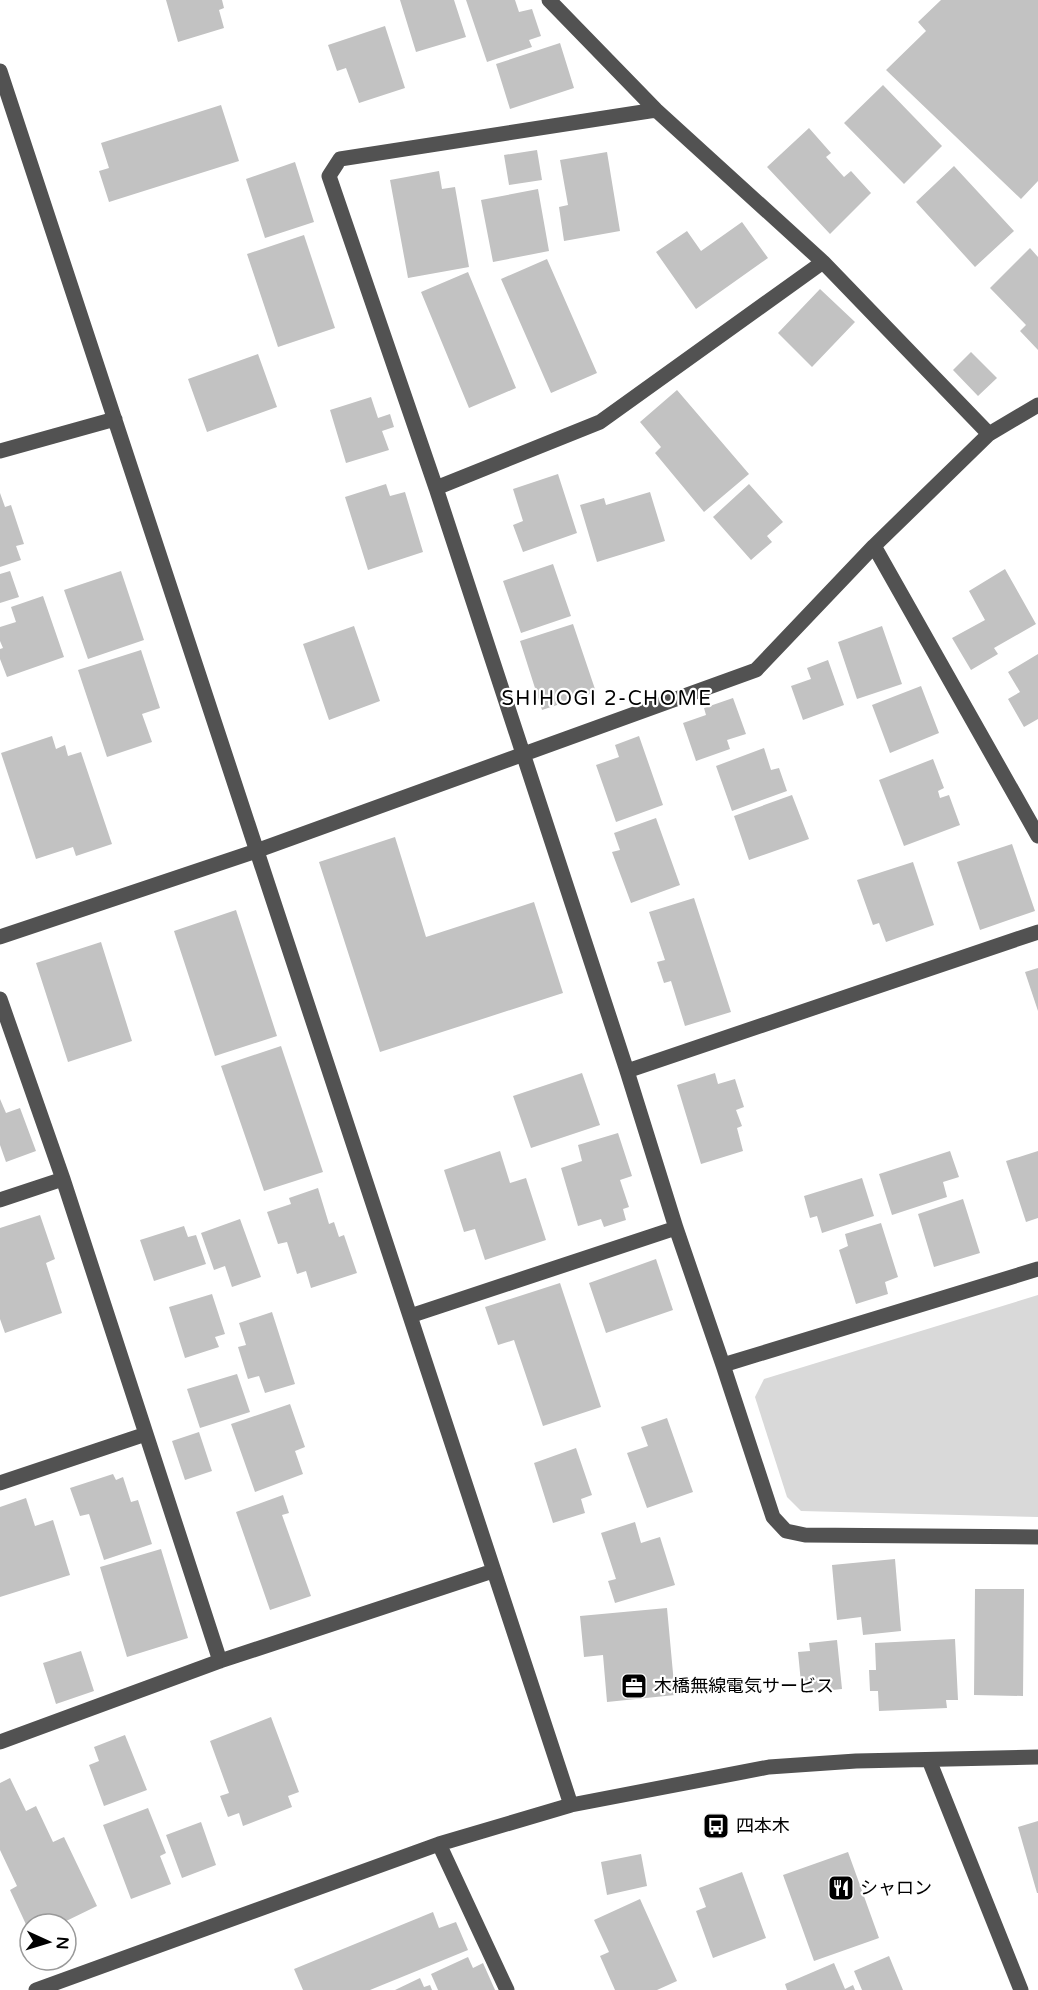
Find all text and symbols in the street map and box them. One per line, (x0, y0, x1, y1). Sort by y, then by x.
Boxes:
district label: SHIHOGI 2-CHOME (501, 687, 713, 711)
office icon: 木橋無線電気サービス (619, 1671, 649, 1701)
place label: 木橋無線電気サービス (654, 1675, 834, 1697)
bus stop icon: 四本木 (701, 1811, 731, 1841)
place label: 四本木 (736, 1815, 790, 1837)
restaurant icon: シャロン (826, 1873, 856, 1903)
place label: シャロン (860, 1877, 932, 1899)
north arrow (18, 1912, 78, 1972)
text: N (52, 1936, 72, 1950)

